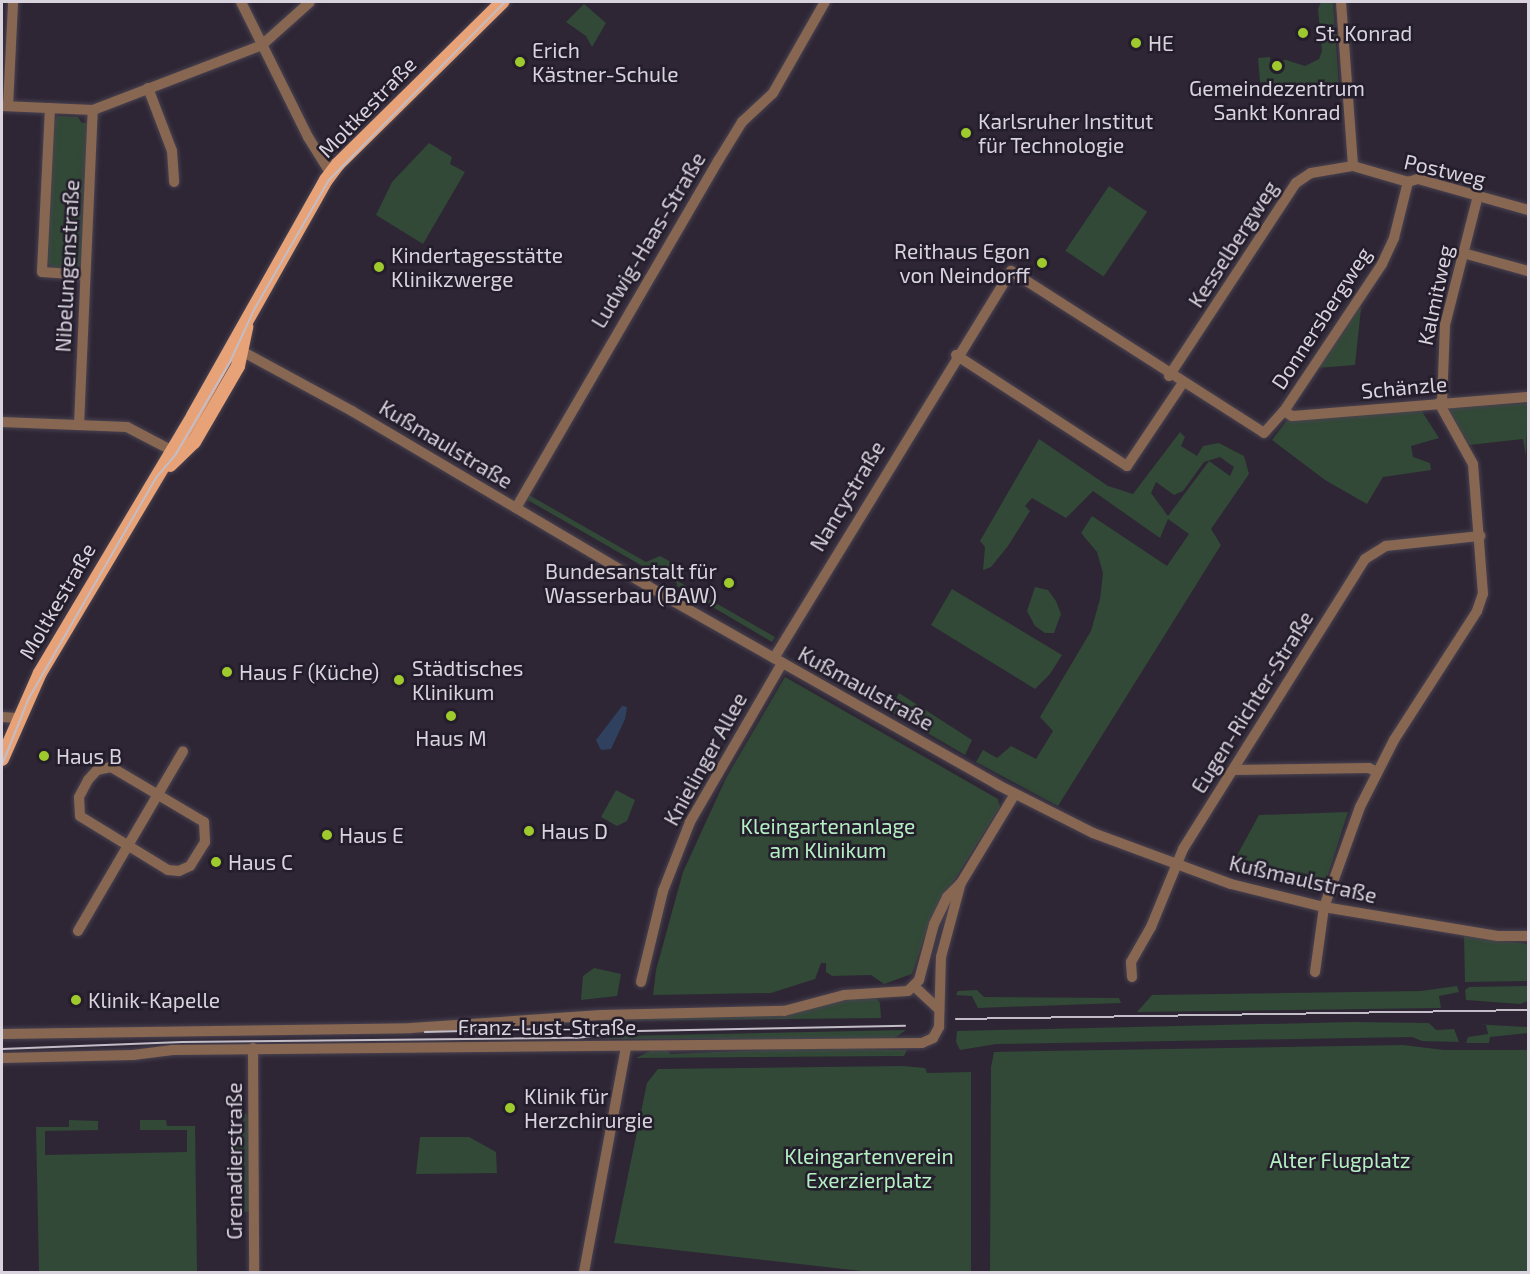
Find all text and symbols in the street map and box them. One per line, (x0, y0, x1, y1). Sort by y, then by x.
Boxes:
place label: St. Konrad (1315, 20, 1412, 46)
marker: St. Konrad (1296, 26, 1310, 40)
place label: HE (1148, 30, 1174, 56)
marker: HE (1129, 36, 1143, 50)
place label: Erich Kästner-Schule (532, 37, 678, 87)
street label: Moltkestraße (313, 51, 421, 163)
marker: Erich Kästner-Schule (513, 55, 527, 69)
marker: Gemeindezentrum Sankt Konrad (1270, 59, 1284, 73)
place label: Gemeindezentrum Sankt Konrad (1189, 75, 1365, 125)
place label: Karlsruher Institut für Technologie (978, 108, 1154, 158)
marker: Karlsruher Institut für Technologie (959, 126, 973, 140)
street label: Ludwig-Haas-Straße (586, 148, 710, 332)
street label: Postweg (1402, 148, 1488, 192)
street label: Kesselbergweg (1183, 176, 1283, 312)
street label: Nibelungenstraße (50, 179, 84, 353)
place label: Reithaus Egon von Neindorff (894, 238, 1030, 288)
place label: Kindertagesstätte Klinikzwerge (391, 242, 563, 292)
street label: Donnersbergweg (1266, 242, 1376, 394)
street label: Kalmitweg (1412, 242, 1458, 348)
marker: Reithaus Egon von Neindorff (1035, 256, 1049, 270)
marker: Kindertagesstätte Klinikzwerge (372, 260, 386, 274)
street label: Schänzle (1360, 371, 1448, 403)
street label: Kußmaulstraße (375, 394, 517, 494)
street label: Nancystraße (804, 436, 890, 556)
street label: Moltkestraße (14, 538, 100, 664)
place label: Bundesanstalt für Wasserbau (BAW) (544, 558, 717, 608)
marker: Bundesanstalt für Wasserbau (BAW) (722, 576, 736, 590)
street label: Eugen-Richter-Straße (1186, 606, 1318, 798)
street label: Kußmaulstraße (794, 640, 938, 736)
place label: Städtisches Klinikum (412, 655, 524, 705)
place label: Haus F (Küche) (239, 659, 380, 685)
marker: Haus F (Küche) (220, 665, 234, 679)
marker: Städtisches Klinikum (390, 671, 408, 689)
street label: Knielinger Allee (658, 688, 752, 830)
marker: Haus M (444, 709, 458, 723)
place label: Haus M (415, 725, 487, 751)
place label: Haus B (56, 743, 122, 769)
marker: Haus B (37, 749, 51, 763)
park label: Kleingartenanlage am Klinikum (741, 813, 915, 863)
place label: Haus D (541, 818, 608, 844)
place label: Haus E (339, 822, 404, 848)
marker: Haus D (522, 824, 536, 838)
marker: Haus E (320, 828, 334, 842)
place label: Haus C (228, 849, 293, 875)
street label: Kußmaulstraße (1227, 850, 1379, 908)
marker: Haus C (209, 855, 223, 869)
place label: Klinik-Kapelle (88, 987, 220, 1013)
marker: Klinik-Kapelle (69, 993, 83, 1007)
street label: Franz-Lust-Straße (458, 1014, 636, 1040)
street label: Grenadierstraße (221, 1082, 247, 1240)
place label: Klinik für Herzchirurgie (524, 1083, 653, 1133)
marker: Klinik für Herzchirurgie (501, 1099, 519, 1117)
park label: Kleingartenverein Exerzierplatz (784, 1143, 954, 1193)
park label: Alter Flugplatz (1269, 1147, 1411, 1173)

